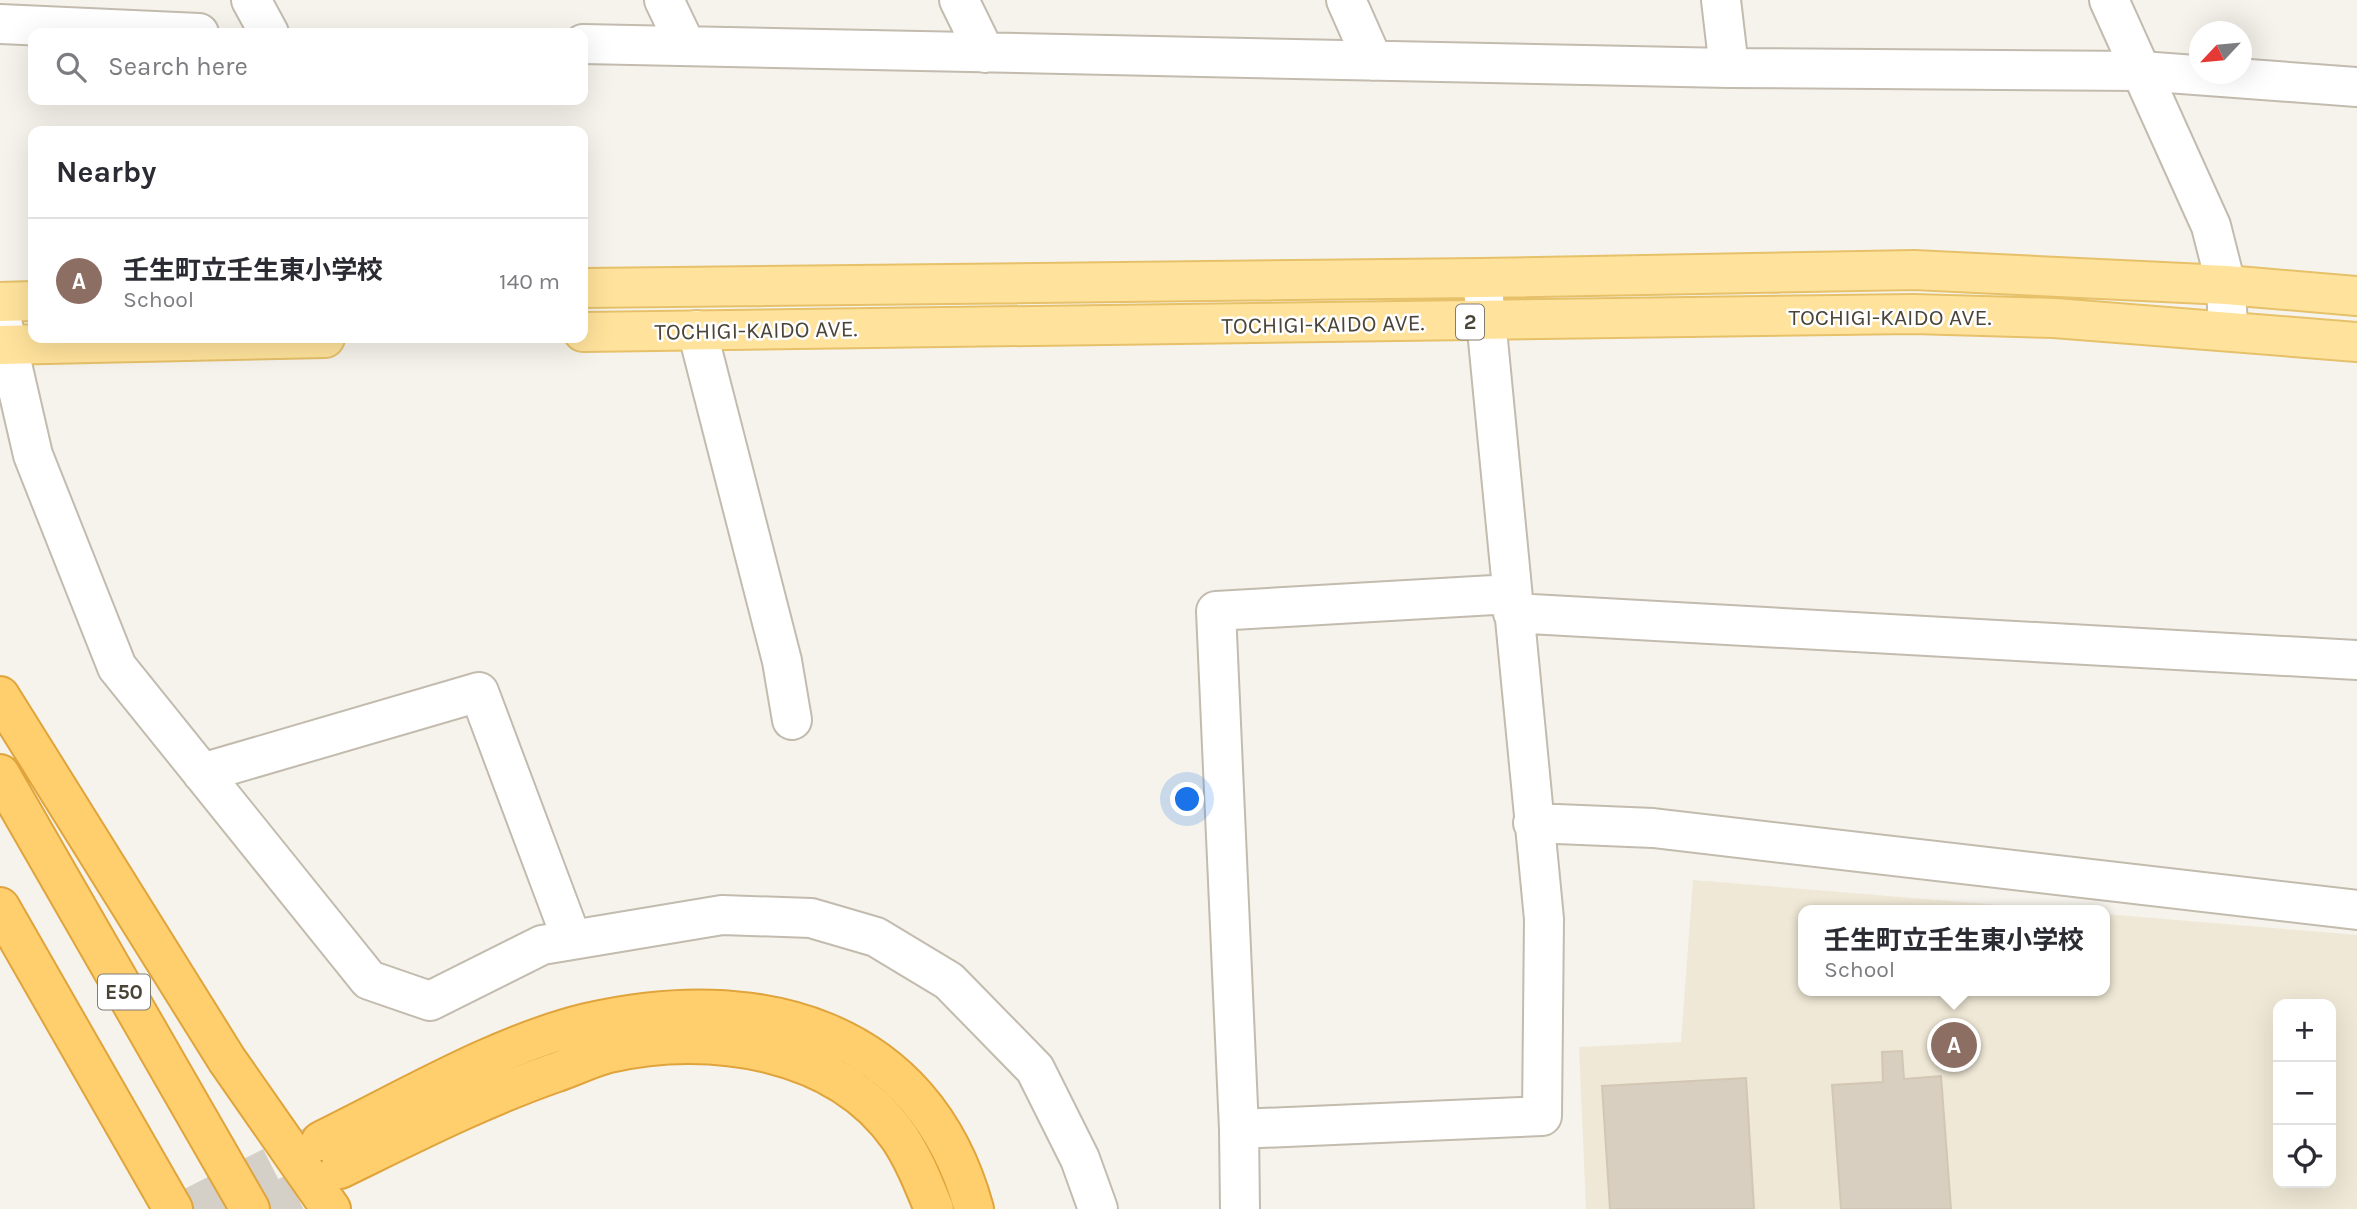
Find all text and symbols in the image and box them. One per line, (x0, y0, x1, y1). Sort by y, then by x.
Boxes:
north arrow (2189, 21, 2252, 84)
search box (28, 28, 588, 105)
icon: search (52, 48, 90, 86)
text: Search here (108, 51, 248, 82)
text: Nearby (56, 154, 156, 190)
text: 壬生町立壬生東小学校 (123, 255, 383, 286)
text: A (72, 268, 86, 295)
text: 140 m (499, 268, 560, 295)
text: School (123, 286, 194, 313)
road number: 2 (1456, 304, 1484, 340)
street label: TOCHIGI-KAIDO AVE. (1788, 304, 1992, 331)
street label: TOCHIGI-KAIDO AVE. (1221, 309, 1425, 340)
street label: TOCHIGI-KAIDO AVE. (654, 315, 858, 346)
your location (1170, 782, 1204, 816)
popup (1798, 905, 2110, 996)
text: 壬生町立壬生東小学校 (1824, 925, 2084, 956)
text: School (1824, 956, 1895, 983)
road number: E50 (98, 974, 150, 1010)
map controls (2273, 999, 2336, 1188)
button: + (2273, 999, 2336, 1062)
pin: A (1931, 1019, 1977, 1071)
button: − (2273, 1062, 2336, 1125)
button: locate (2273, 1125, 2336, 1188)

